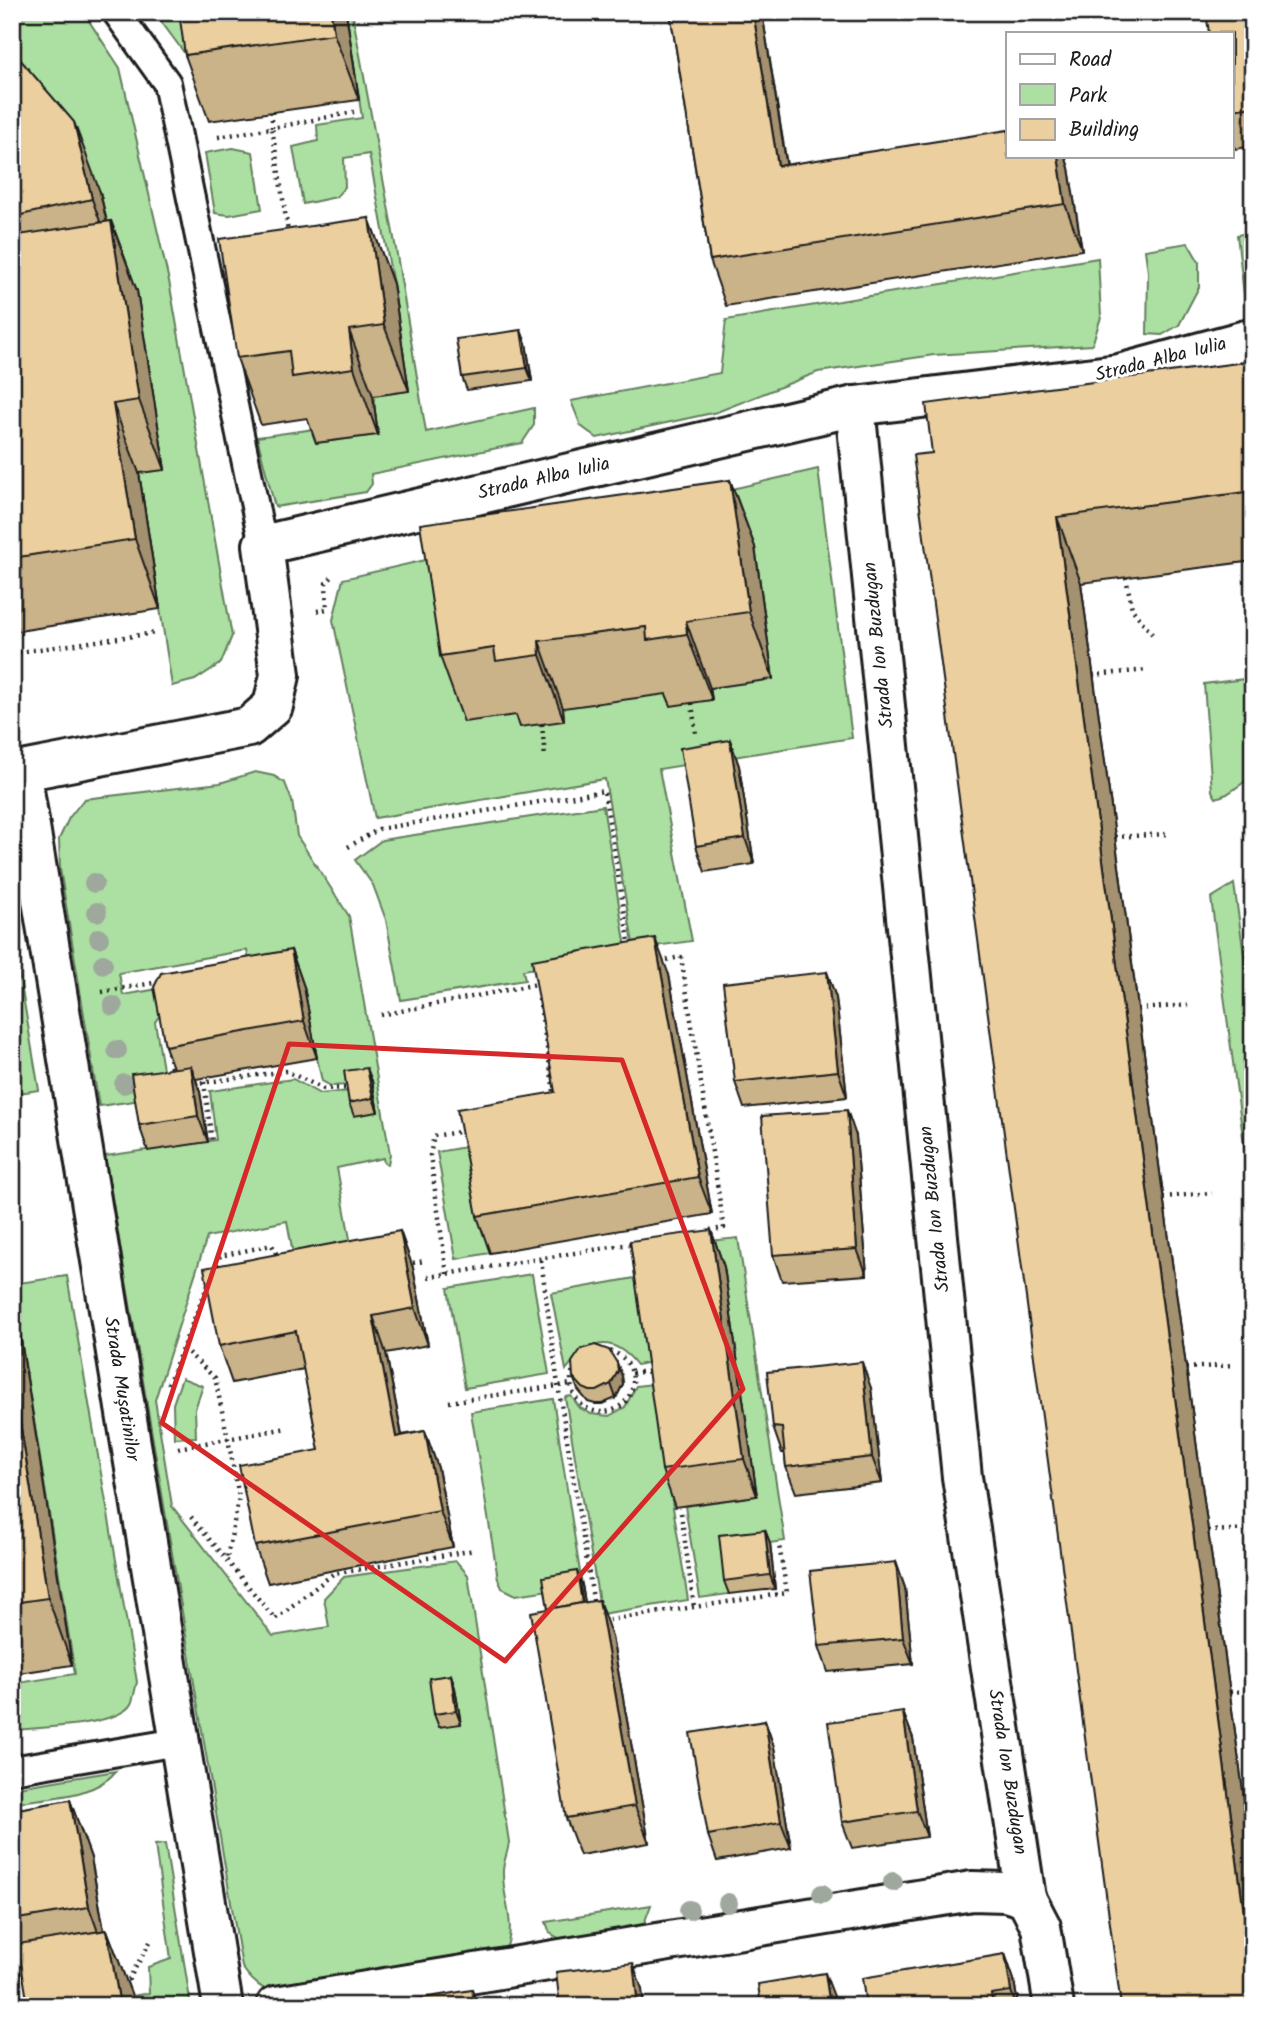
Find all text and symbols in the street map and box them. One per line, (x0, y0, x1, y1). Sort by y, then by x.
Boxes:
legend (1006, 32, 1234, 158)
text: Road (1069, 44, 1112, 77)
text: Park (1069, 80, 1107, 113)
text: Building (1069, 114, 1139, 147)
street label: Strada Alba Iulia (1092, 329, 1230, 391)
street label: Strada Alba Iulia (475, 449, 613, 509)
street label: Strada Ion Buzdugan (855, 560, 903, 730)
street label: Strada Ion Buzdugan (911, 1124, 959, 1294)
street label: Strada Mușatinilor (95, 1315, 147, 1465)
street label: Strada Ion Buzdugan (979, 1687, 1035, 1857)

